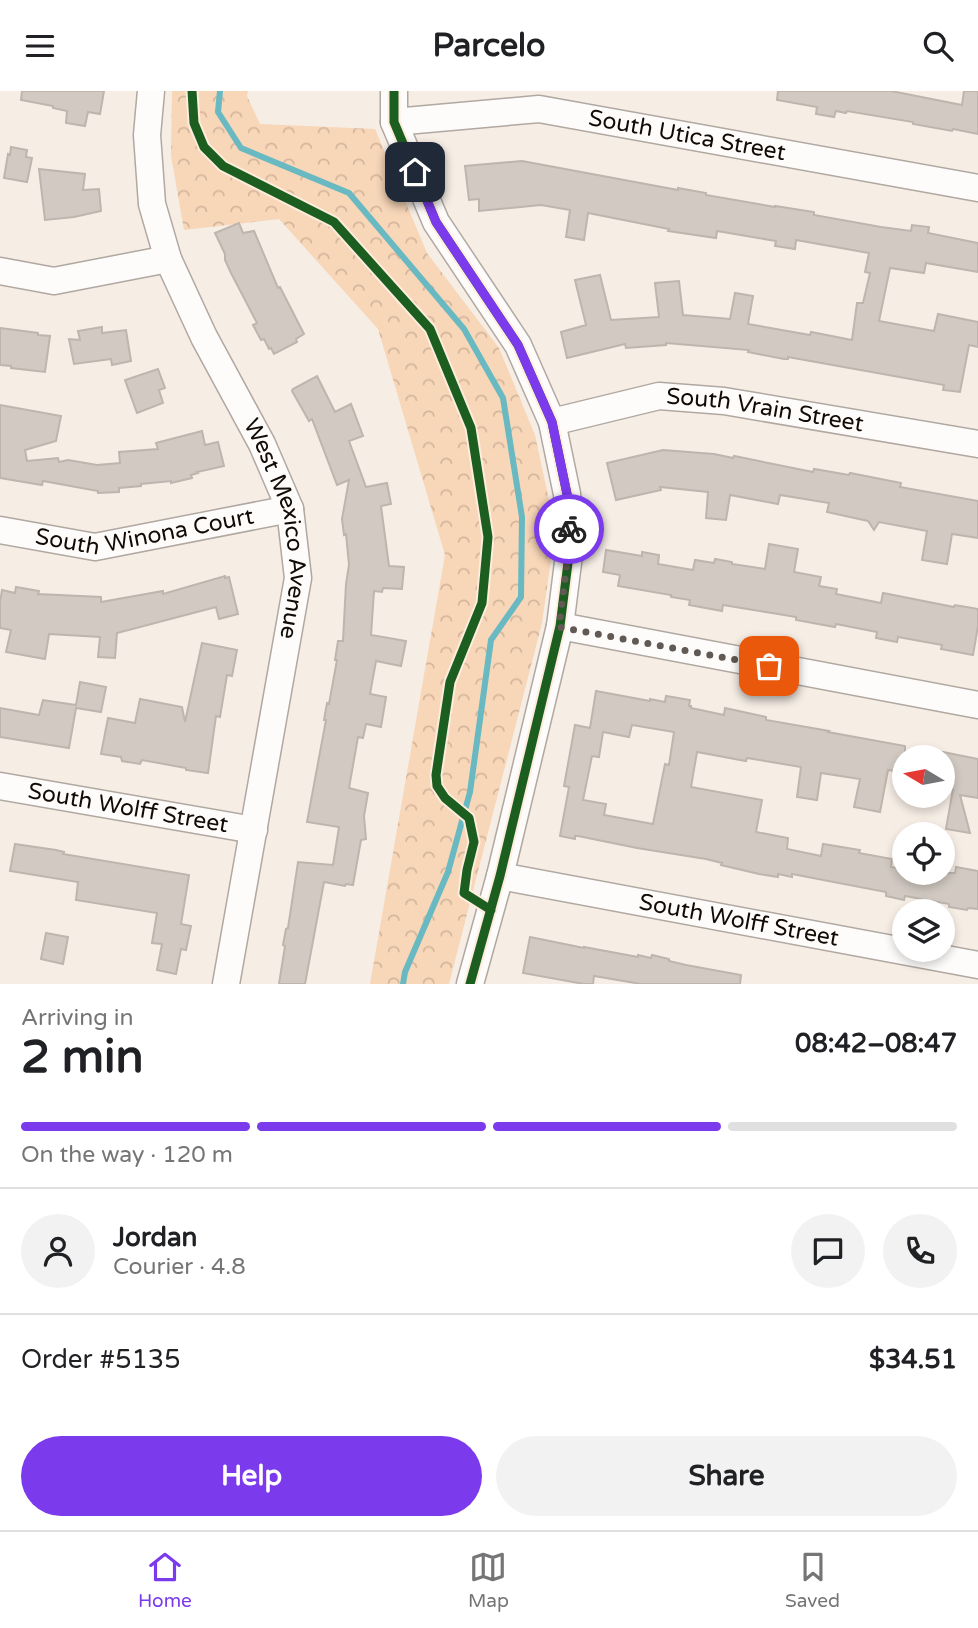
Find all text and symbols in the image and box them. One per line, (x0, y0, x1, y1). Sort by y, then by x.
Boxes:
icon: menu (21, 27, 59, 65)
text: Parcelo (433, 27, 545, 65)
icon: search (919, 27, 957, 65)
street label: South Utica Street (586, 104, 788, 167)
pin (385, 142, 445, 202)
icon: home (396, 153, 434, 191)
street label: South Vrain Street (665, 383, 866, 438)
street label: West Mexico Avenue (237, 414, 313, 641)
courier (534, 494, 604, 564)
street label: South Winona Court (33, 502, 256, 562)
icon: bike (550, 510, 588, 548)
pin (739, 636, 799, 696)
icon: bag (750, 647, 788, 685)
north arrow (892, 745, 956, 809)
map controls (892, 745, 955, 962)
street label: South Wolff Street (26, 777, 230, 839)
button: locate (892, 822, 955, 885)
street label: South Wolff Street (637, 888, 841, 953)
button: layers (892, 899, 955, 962)
text: Arriving in (21, 1004, 134, 1032)
text: 08:42–08:47 (795, 1028, 957, 1059)
text: 2 min (21, 1030, 144, 1085)
text: On the way · 120 m (21, 1141, 233, 1169)
button: person (21, 1214, 95, 1288)
button: chat (791, 1214, 865, 1288)
button: phone (883, 1214, 957, 1288)
text: Jordan (113, 1222, 197, 1253)
text: Courier · 4.8 (113, 1253, 246, 1281)
text: Order #5135 (21, 1344, 181, 1375)
text: $34.51 (869, 1344, 957, 1375)
button: Help (21, 1436, 482, 1516)
button: Share (496, 1436, 957, 1516)
tab: Home (138, 1548, 192, 1612)
tab: Map (468, 1548, 509, 1612)
tab: Saved (785, 1548, 840, 1612)

